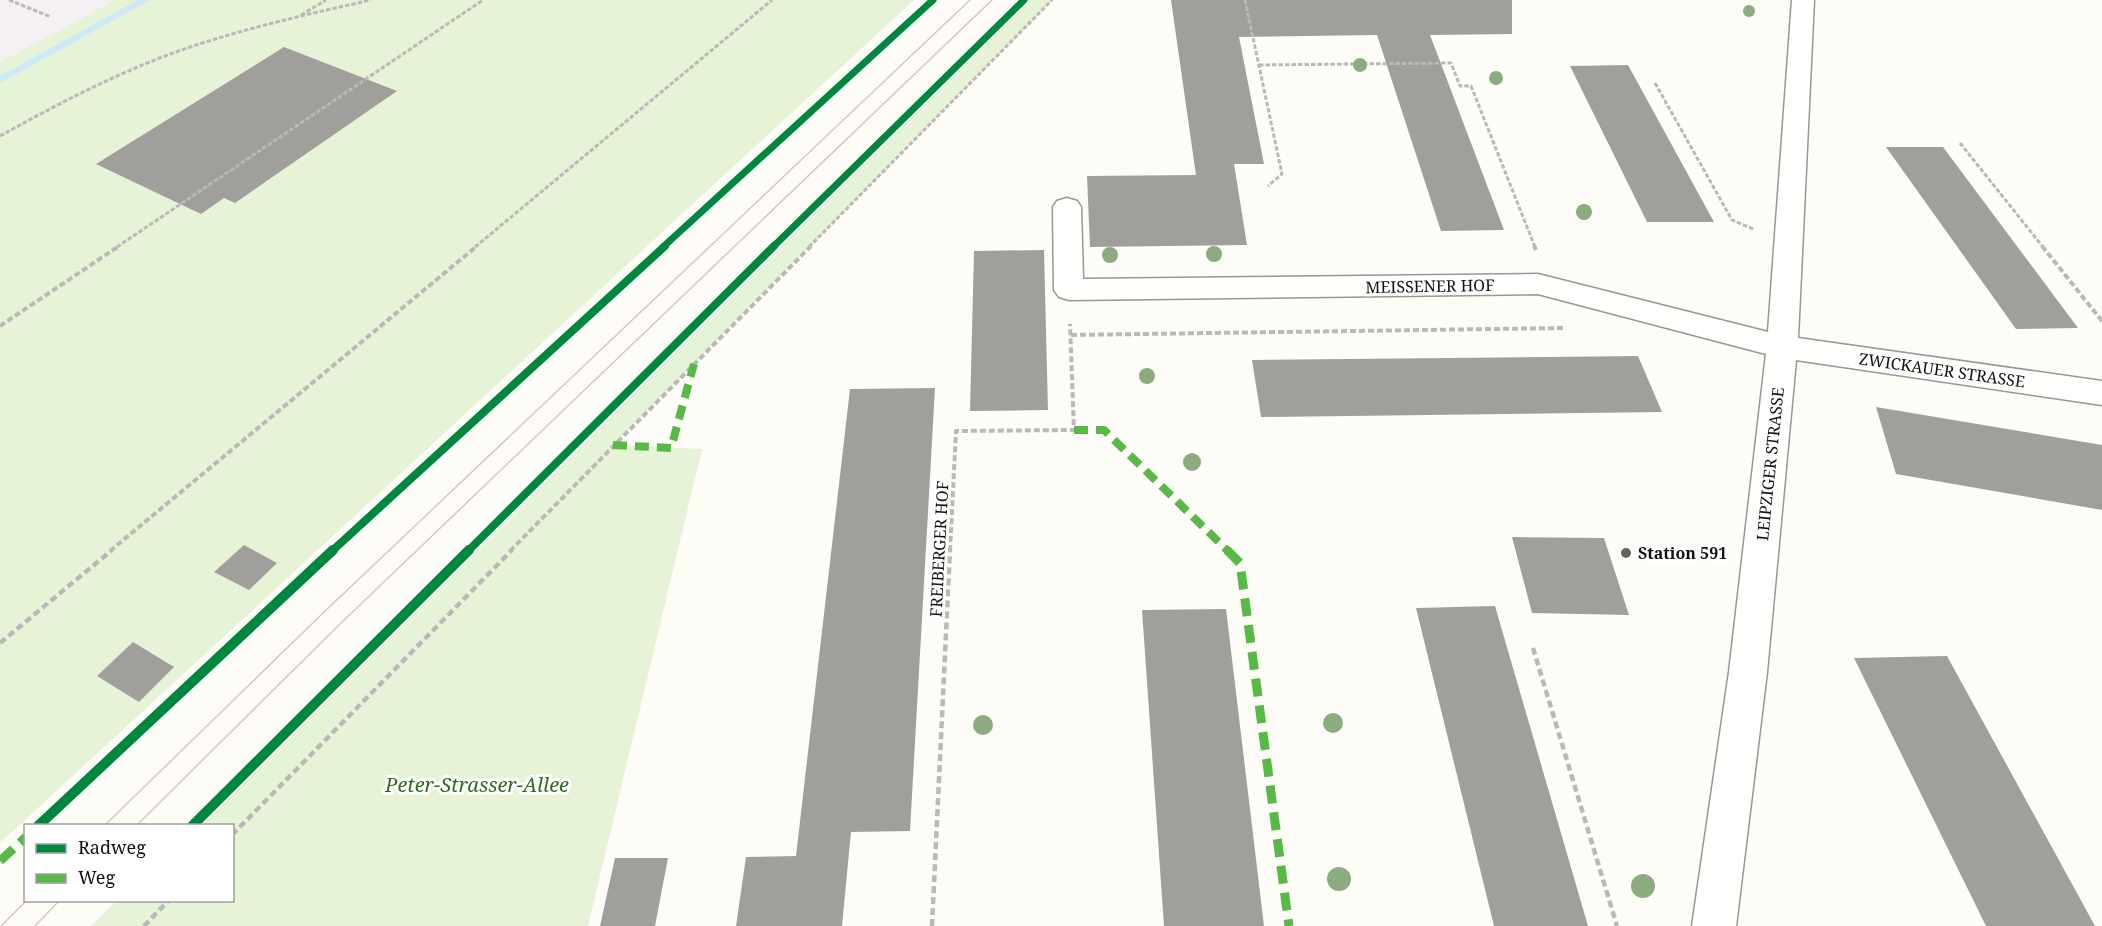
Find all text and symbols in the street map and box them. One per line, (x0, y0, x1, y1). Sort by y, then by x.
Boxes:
street label: MEISSENER HOF (1365, 274, 1495, 298)
street label: ZWICKAUER STRASSE (1858, 347, 2027, 393)
street label: LEIPZIGER STRASSE (1751, 386, 1789, 542)
street label: FREIBERGER HOF (924, 480, 954, 618)
place label: Station 591 (1638, 542, 1727, 564)
marker: Station 591 (1619, 546, 1633, 560)
park label: Peter-Strasser-Allee (384, 771, 569, 798)
legend (24, 824, 234, 902)
text: Radweg (78, 835, 146, 859)
text: Weg (78, 865, 115, 889)

